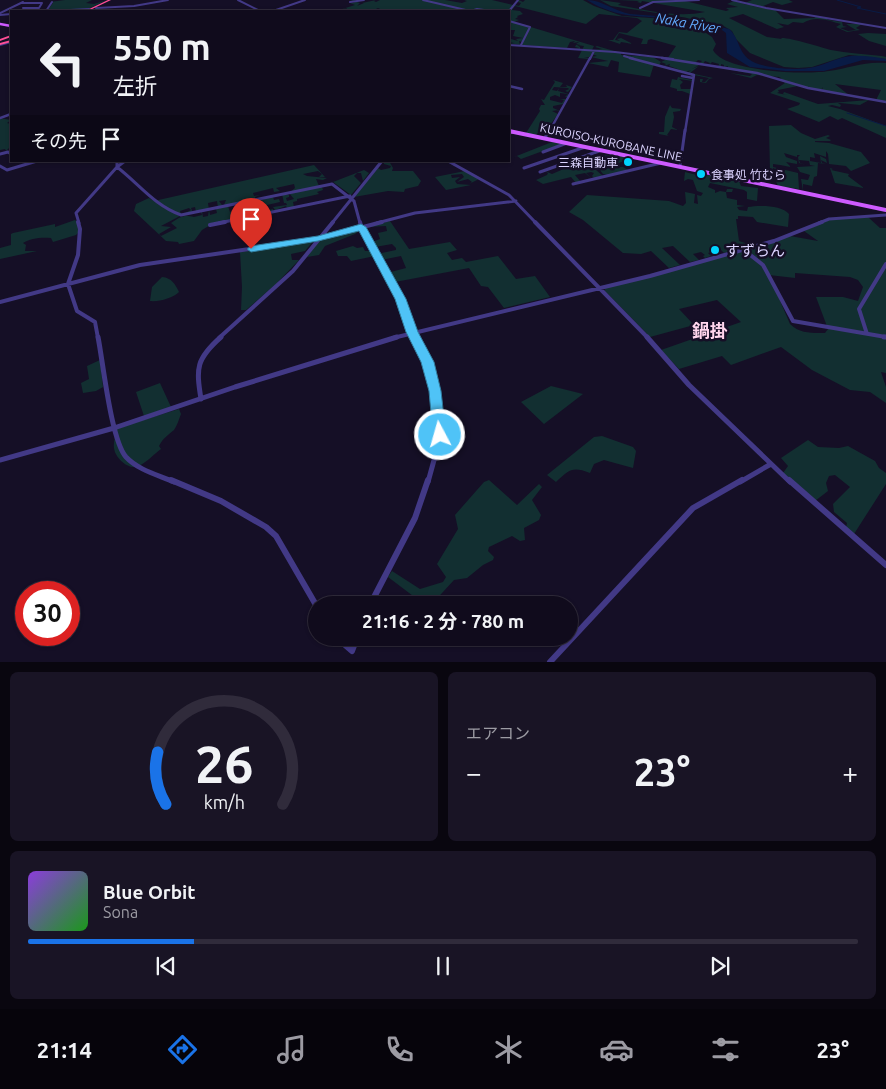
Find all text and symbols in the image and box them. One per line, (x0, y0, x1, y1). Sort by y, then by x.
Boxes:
water label: Naka River (654, 9, 723, 37)
text: 550 m (113, 27, 211, 67)
icon: left (30, 30, 95, 95)
text: 左折 (113, 73, 157, 98)
street label: KUROISO-KUROBANE LINE (539, 121, 683, 163)
icon: arrive (97, 125, 125, 153)
text: その先 (30, 130, 87, 152)
place label: 三森自動車 (558, 156, 618, 169)
marker: 三森自動車 (622, 156, 634, 168)
marker: 食事処 竹むら (695, 168, 707, 180)
place label: 食事処 竹むら (711, 168, 786, 181)
pin (230, 198, 272, 249)
icon: arrive (237, 205, 265, 233)
place label: すずらん (725, 242, 785, 259)
marker: すずらん (709, 244, 721, 256)
district label: 鍋掛 (692, 320, 728, 340)
position arrow (413, 408, 465, 460)
speed limit sign: 30 (15, 581, 80, 646)
text: 21:16 · 2 分 · 780 m (362, 610, 524, 632)
text: エアコン (466, 724, 530, 742)
text: 26 (195, 735, 253, 793)
text: 23° (634, 751, 690, 793)
text: − (466, 757, 482, 788)
text: + (842, 757, 858, 788)
text: km/h (203, 792, 245, 812)
text: Blue Orbit (103, 881, 196, 903)
text: Sona (103, 903, 138, 921)
icon: previous (152, 952, 180, 980)
icon: pause (429, 952, 457, 980)
icon: next (706, 952, 734, 980)
icon: directions (165, 1032, 200, 1067)
icon: music (274, 1032, 309, 1067)
icon: phone (382, 1032, 417, 1067)
icon: climate (491, 1032, 526, 1067)
icon: car (599, 1032, 634, 1067)
icon: filters (708, 1032, 743, 1067)
text: 21:14 (37, 1037, 92, 1062)
text: 23° (817, 1037, 849, 1062)

